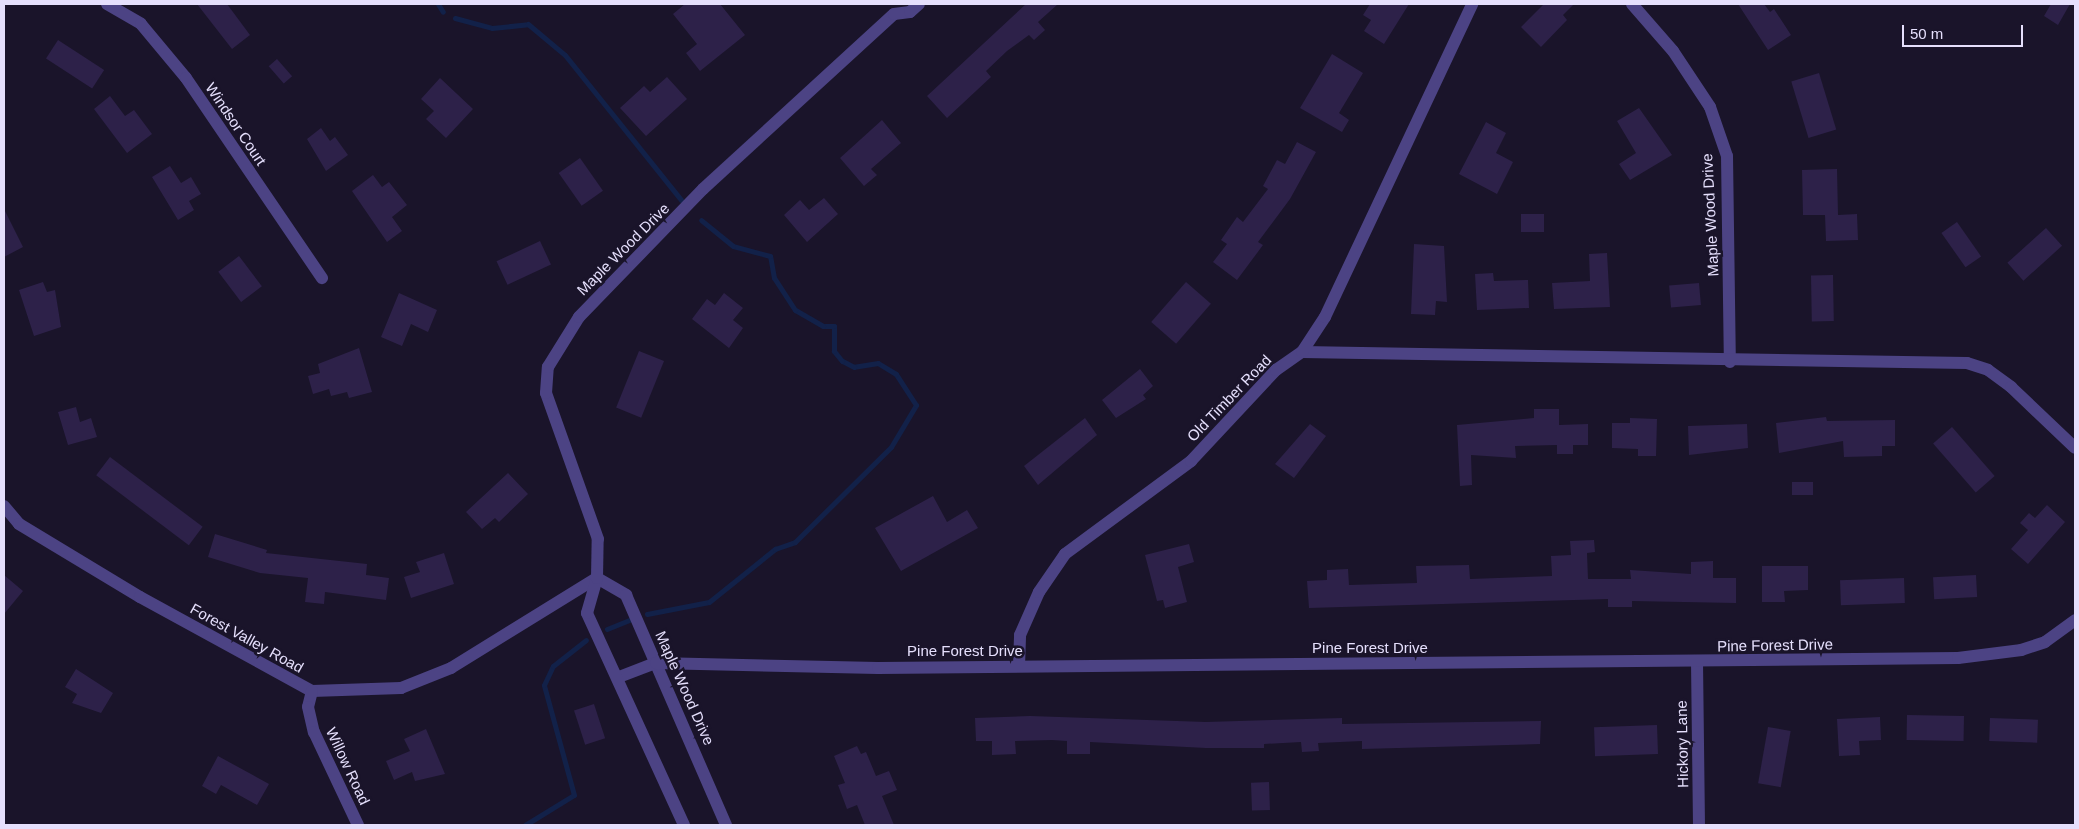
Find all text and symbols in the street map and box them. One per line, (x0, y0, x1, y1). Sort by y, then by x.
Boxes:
scale bar (1904, 15, 2025, 47)
text: 50 m (1910, 25, 1943, 42)
street label: Windsor Court (202, 79, 270, 169)
street label: Maple Wood Drive (1698, 153, 1722, 277)
street label: Maple Wood Drive (573, 199, 673, 299)
street label: Old Timber Road (1183, 351, 1275, 445)
street label: Forest Valley Road (187, 599, 307, 677)
street label: Maple Wood Drive (652, 628, 718, 748)
street label: Pine Forest Drive (1717, 635, 1833, 655)
street label: Pine Forest Drive (1312, 639, 1428, 657)
street label: Pine Forest Drive (907, 642, 1023, 660)
street label: Hickory Lane (1672, 700, 1692, 788)
street label: Willow Road (322, 724, 374, 808)

